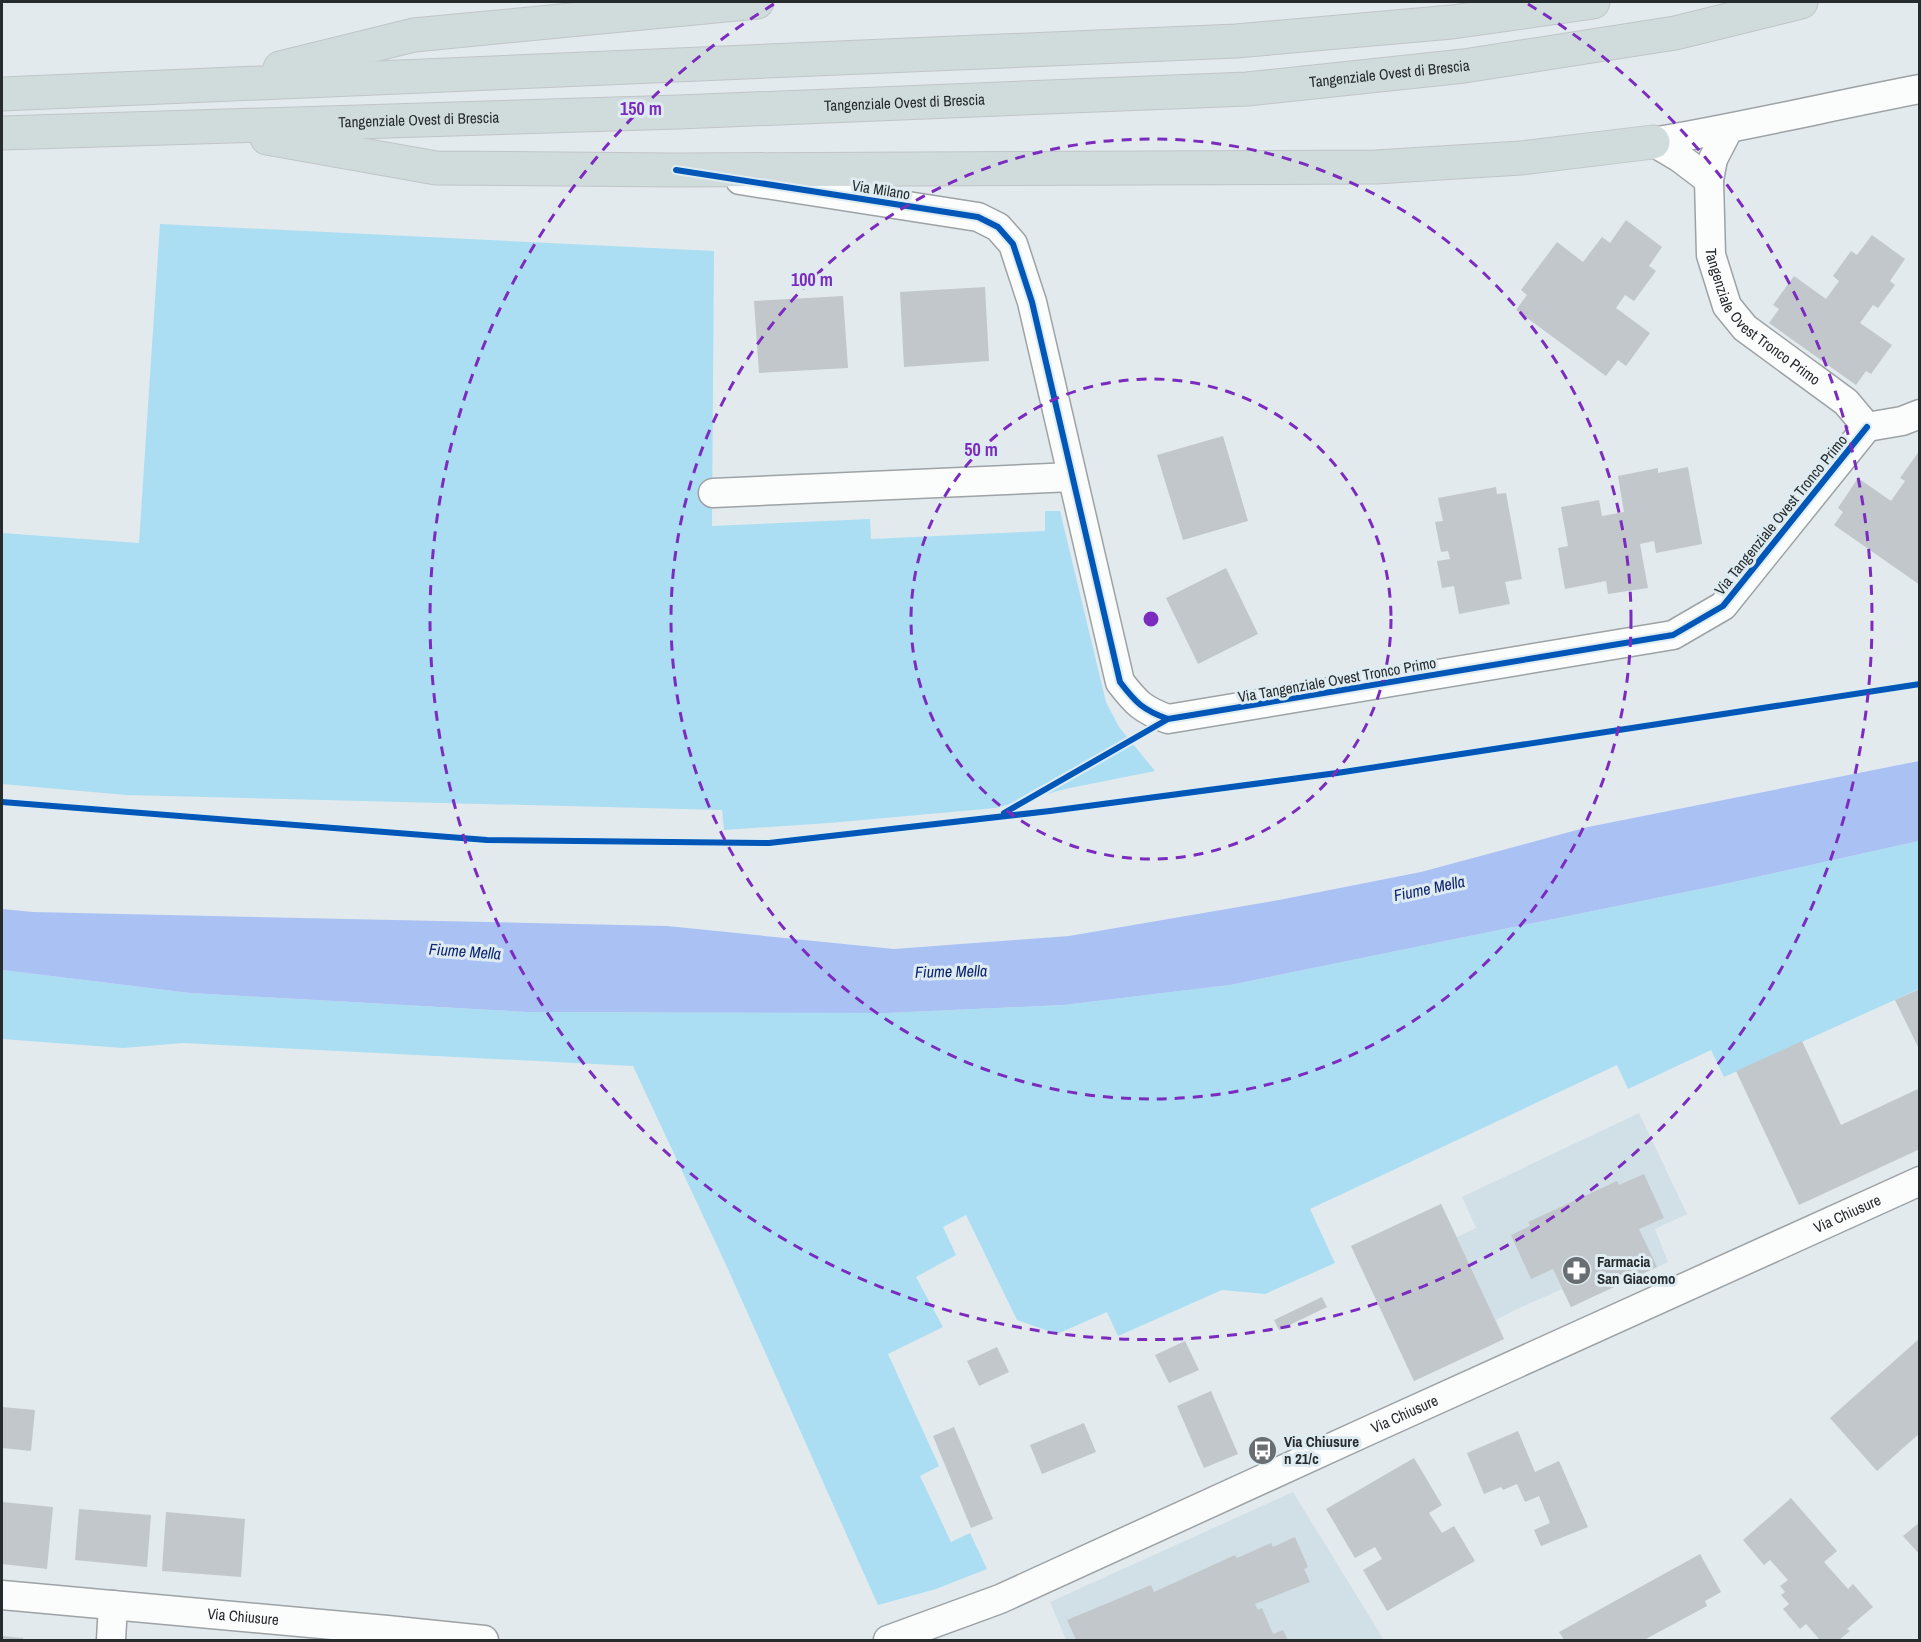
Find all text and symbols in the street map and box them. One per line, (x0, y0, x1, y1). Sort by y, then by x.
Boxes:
street label: Tangenziale Ovest di Brescia (1308, 54, 1471, 92)
street label: Tangenziale Ovest di Brescia (824, 89, 986, 116)
text: 150 m (620, 96, 662, 121)
street label: Tangenziale Ovest di Brescia (338, 107, 500, 133)
street label: Via Milano (850, 175, 912, 204)
street label: Tangenziale Ovest Tronco Primo (1701, 248, 1825, 390)
text: 100 m (791, 267, 833, 292)
street label: Via Tangenziale Ovest Tronco Primo (1709, 430, 1852, 599)
text: 50 m (964, 437, 998, 462)
centre of rings (1141, 609, 1161, 629)
street label: Via Tangenziale Ovest Tronco Primo (1236, 652, 1438, 707)
water label: Fiume Mella (1391, 870, 1467, 906)
water label: Fiume Mella (428, 938, 502, 964)
water label: Fiume Mella (915, 959, 987, 983)
street label: Via Chiusure (1810, 1189, 1884, 1238)
place label: Farmacia San Giacomo (1597, 1251, 1676, 1289)
pharmacy icon: Farmacia San Giacomo (1560, 1255, 1592, 1287)
street label: Via Chiusure (1367, 1389, 1441, 1438)
place label: Via Chiusure n 21/c (1284, 1431, 1359, 1469)
bus stop icon: Via Chiusure n 21/c (1247, 1435, 1279, 1467)
street label: Via Chiusure (206, 1603, 280, 1630)

